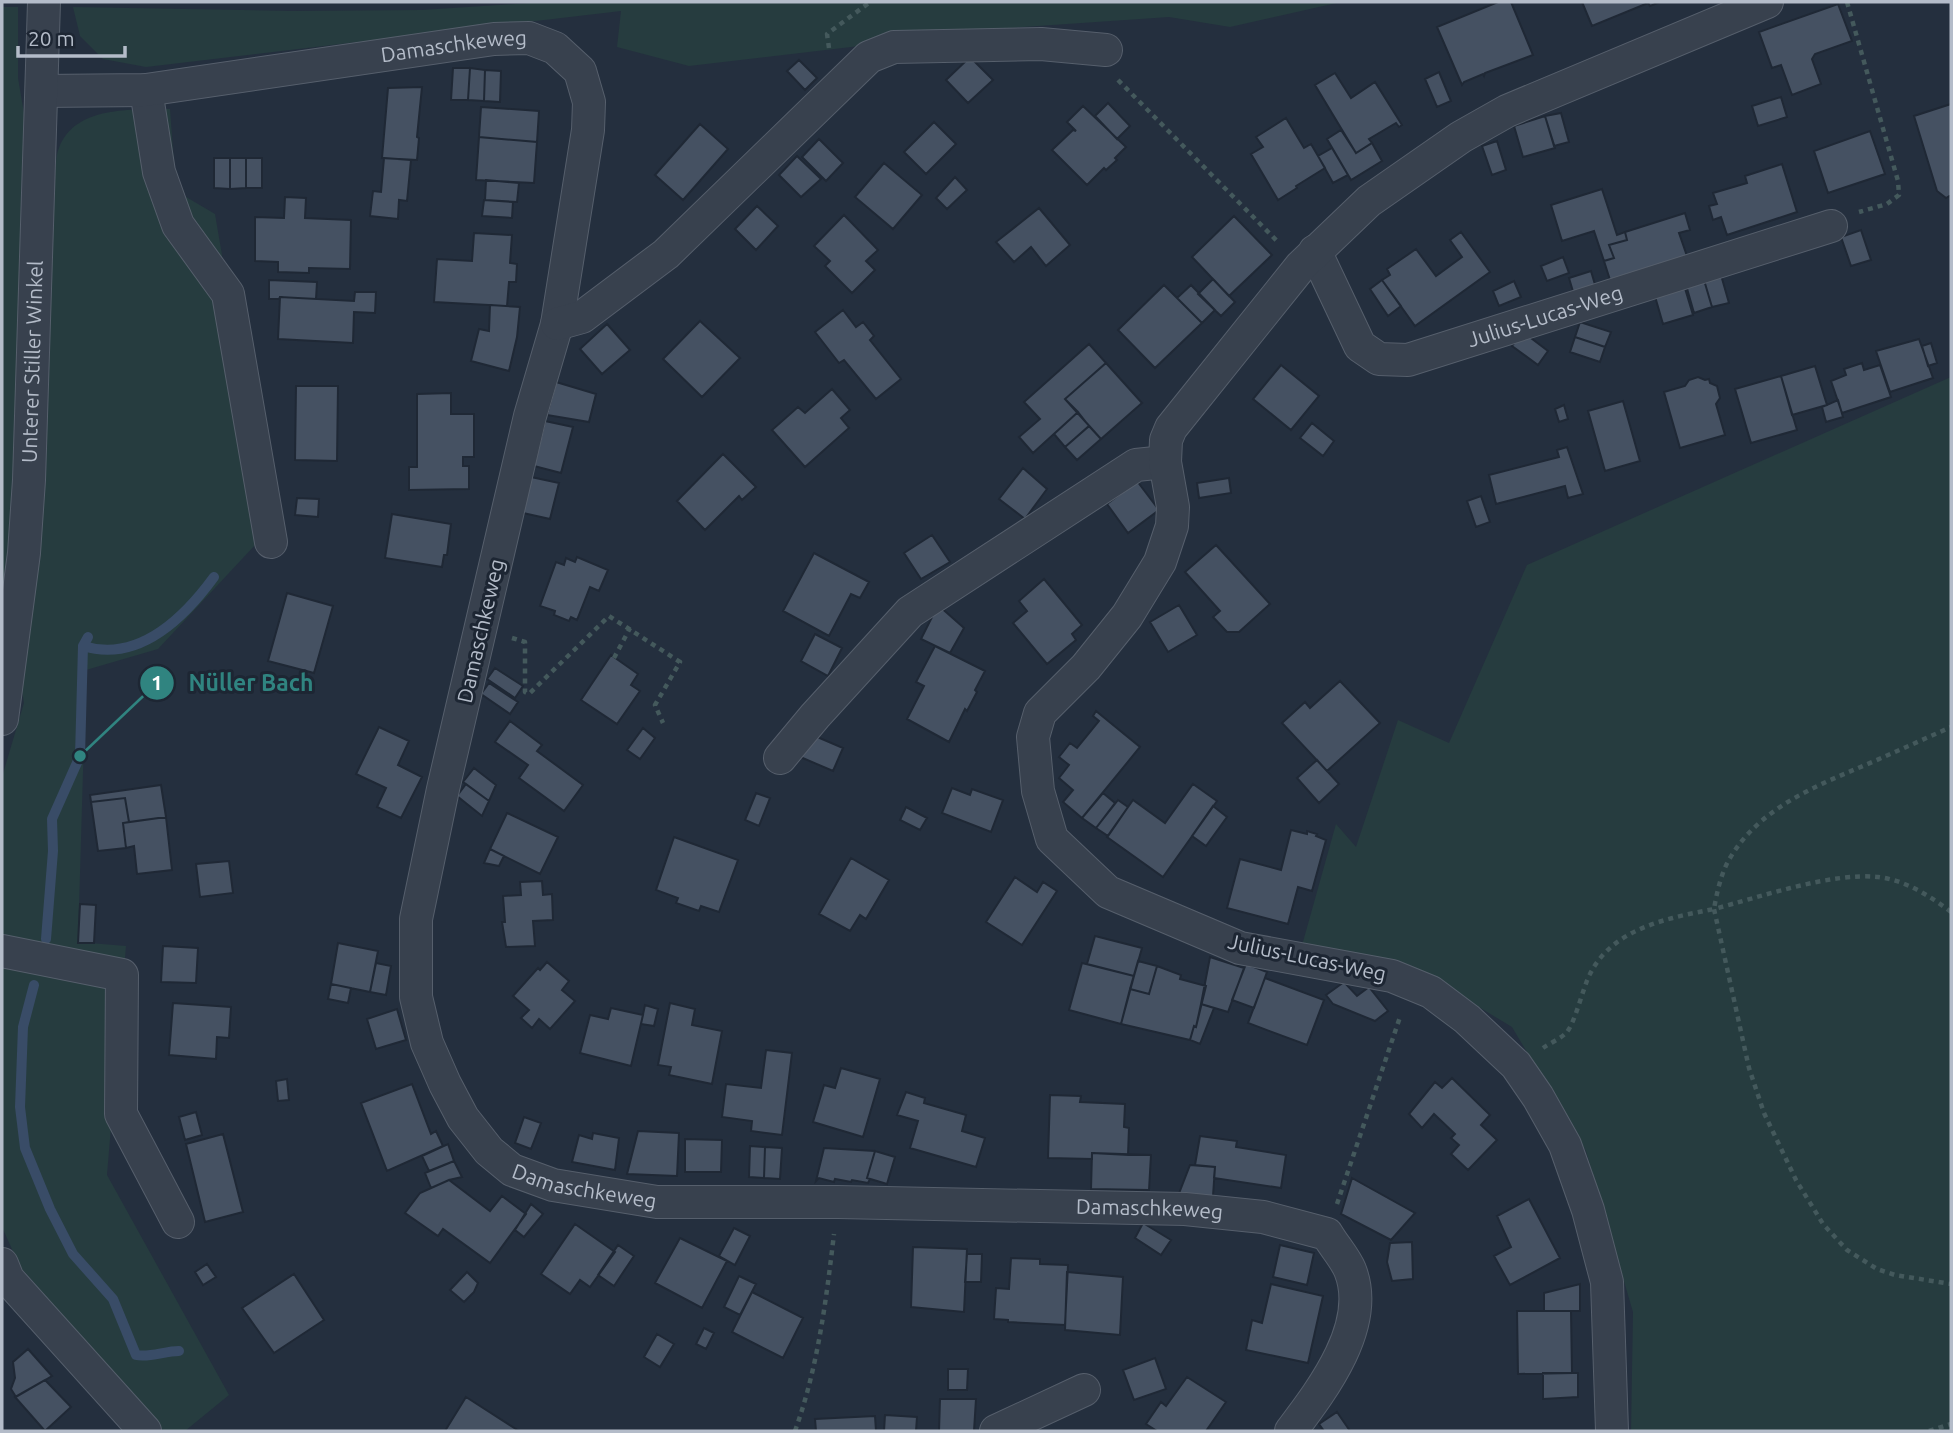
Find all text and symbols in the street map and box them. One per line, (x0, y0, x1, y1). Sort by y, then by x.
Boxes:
scale bar (18, 14, 124, 58)
street label: Damaschkeweg (379, 25, 527, 66)
text: 20 m (28, 26, 75, 50)
street label: Unterer Stiller Winkel (17, 260, 47, 463)
street label: Julius-Lucas-Weg (1464, 280, 1625, 351)
street label: Damaschkeweg (452, 556, 508, 705)
callout: Nüller Bach (140, 661, 328, 705)
text: 1 (151, 670, 163, 694)
text: Nüller Bach (188, 670, 314, 695)
street label: Julius-Lucas-Weg (1226, 929, 1389, 986)
street label: Damaschkeweg (509, 1158, 658, 1213)
street label: Damaschkeweg (1076, 1194, 1224, 1224)

